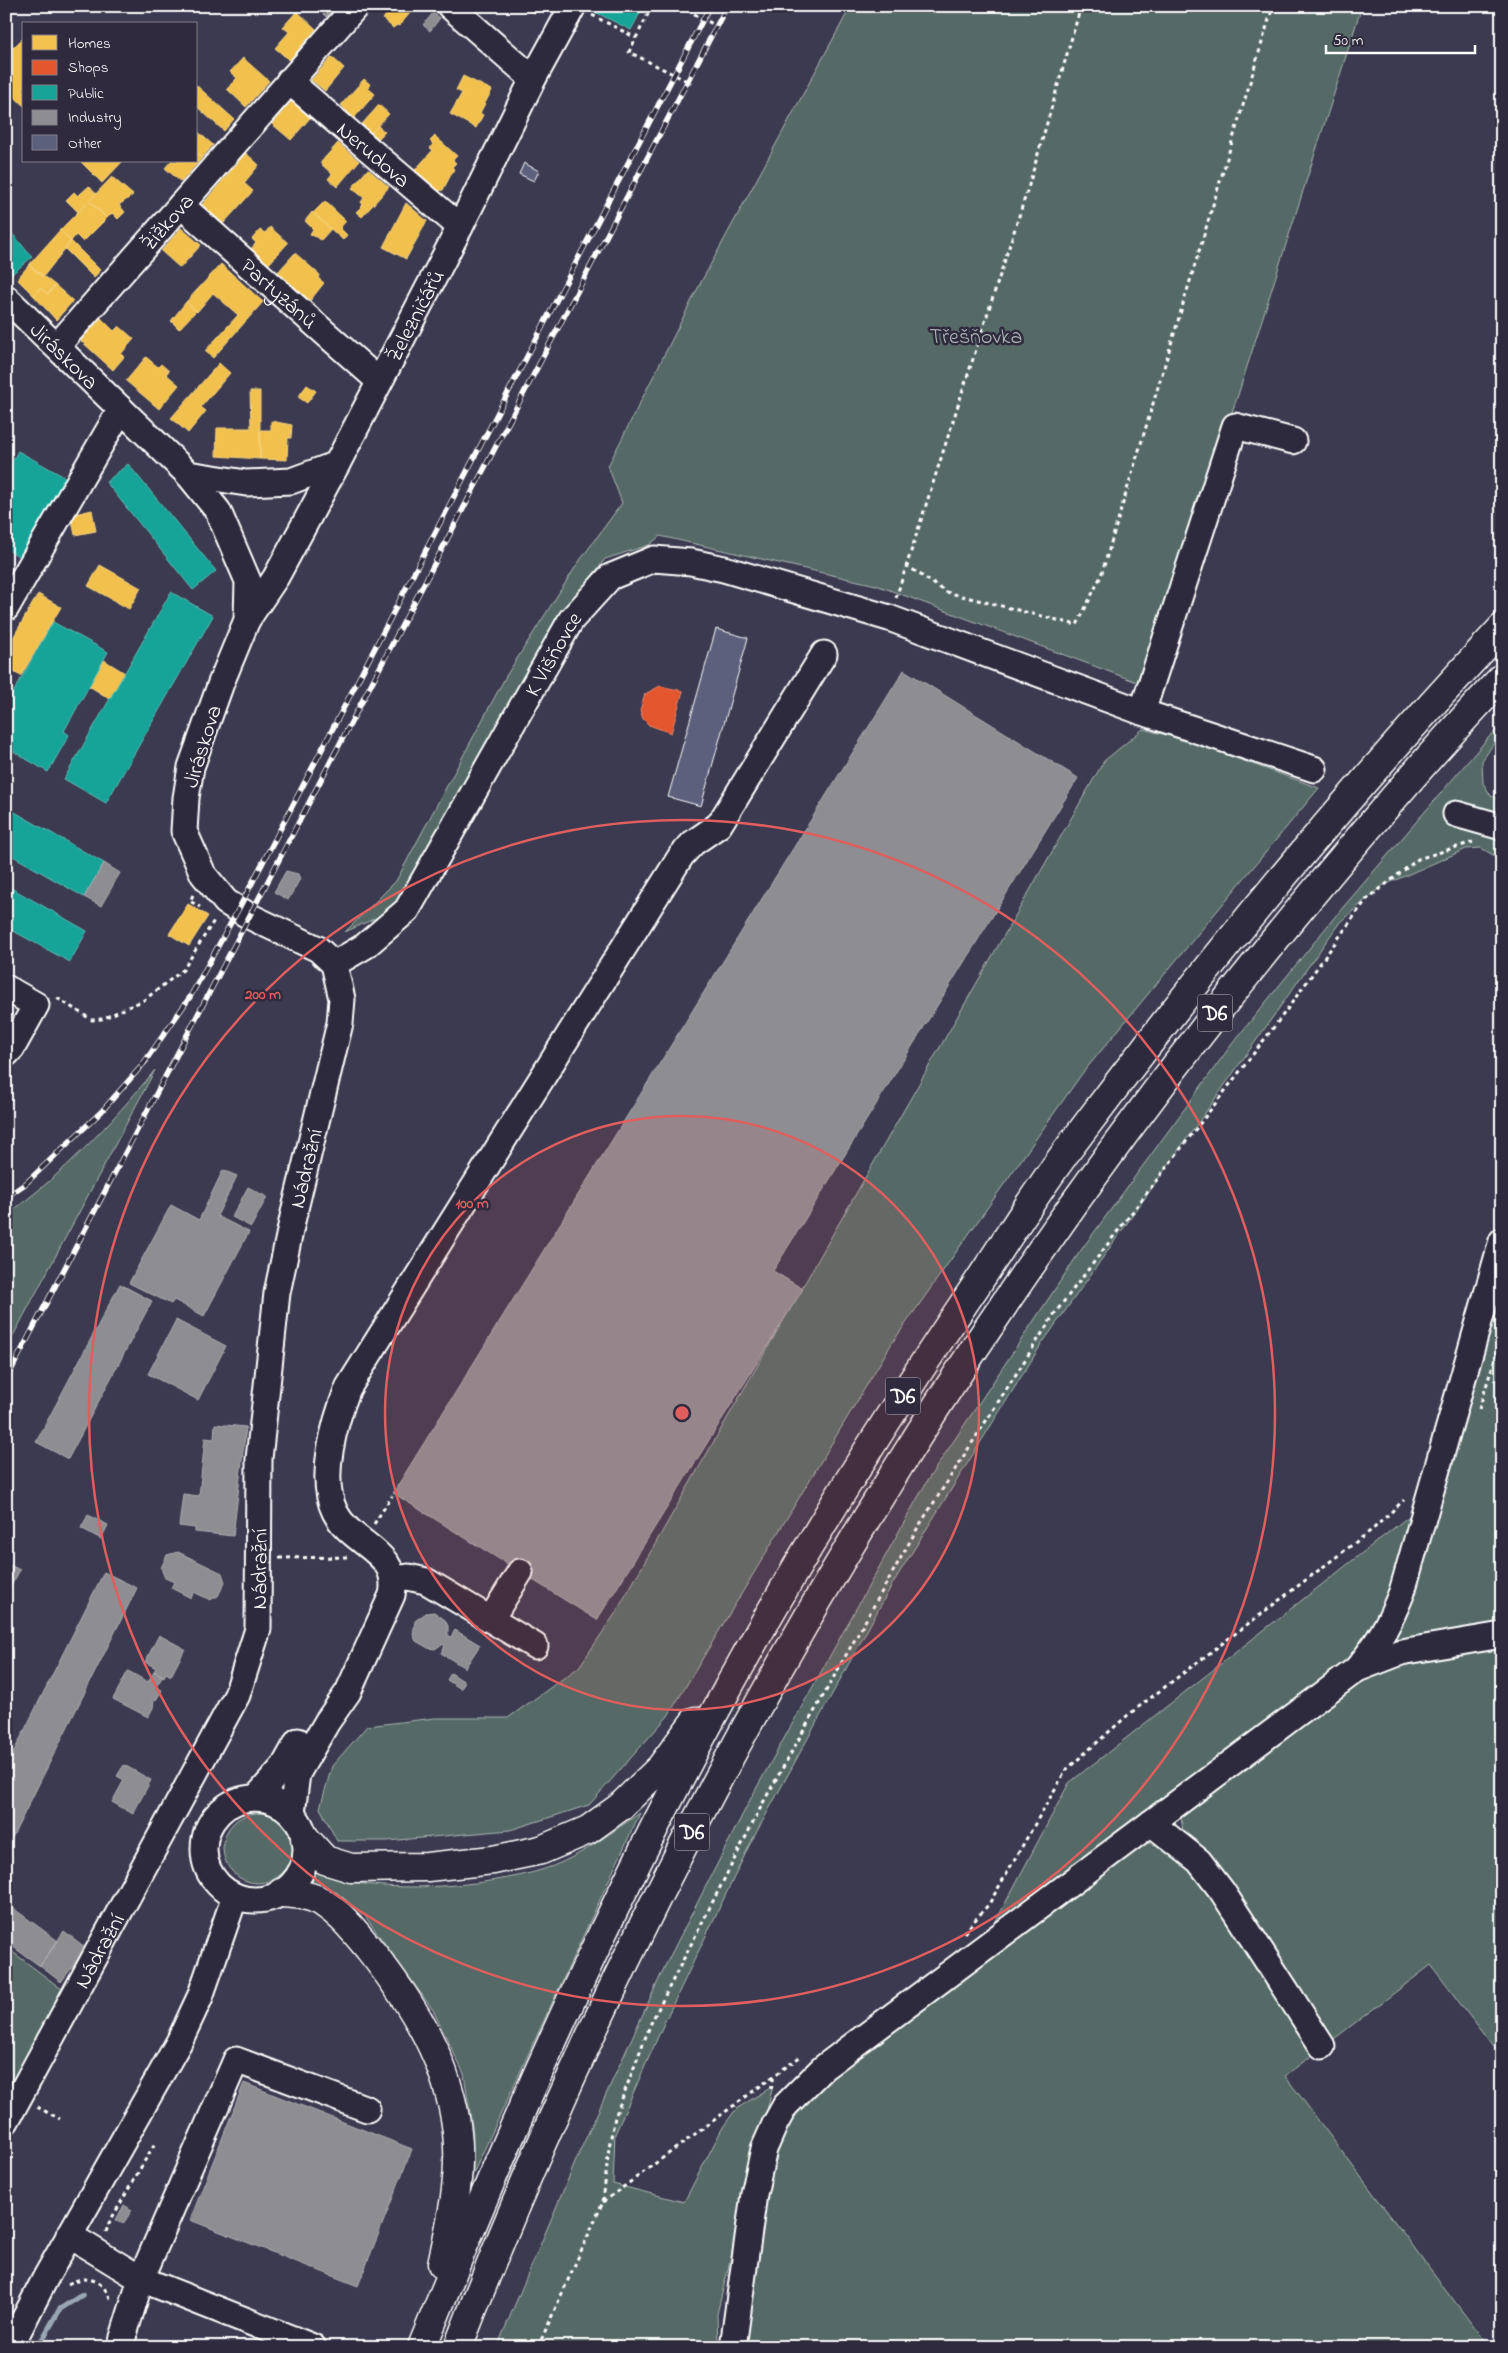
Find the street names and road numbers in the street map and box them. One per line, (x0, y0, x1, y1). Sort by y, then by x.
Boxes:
street label: Nerudova (328, 115, 416, 197)
street label: Žižkova (135, 188, 203, 259)
street label: Partyzánů (232, 252, 323, 338)
street label: Železničářů (380, 265, 454, 368)
street label: Jiráskova (21, 316, 105, 398)
street label: K Višňovce (518, 605, 591, 703)
street label: Jiráskova (176, 701, 232, 792)
road number: D6 (1198, 994, 1232, 1032)
street label: Nádražní (283, 1125, 333, 1212)
road number: D6 (886, 1378, 920, 1414)
street label: Nádražní (245, 1528, 278, 1610)
road number: D6 (674, 1814, 710, 1850)
street label: Nádražní (68, 1909, 135, 1995)

